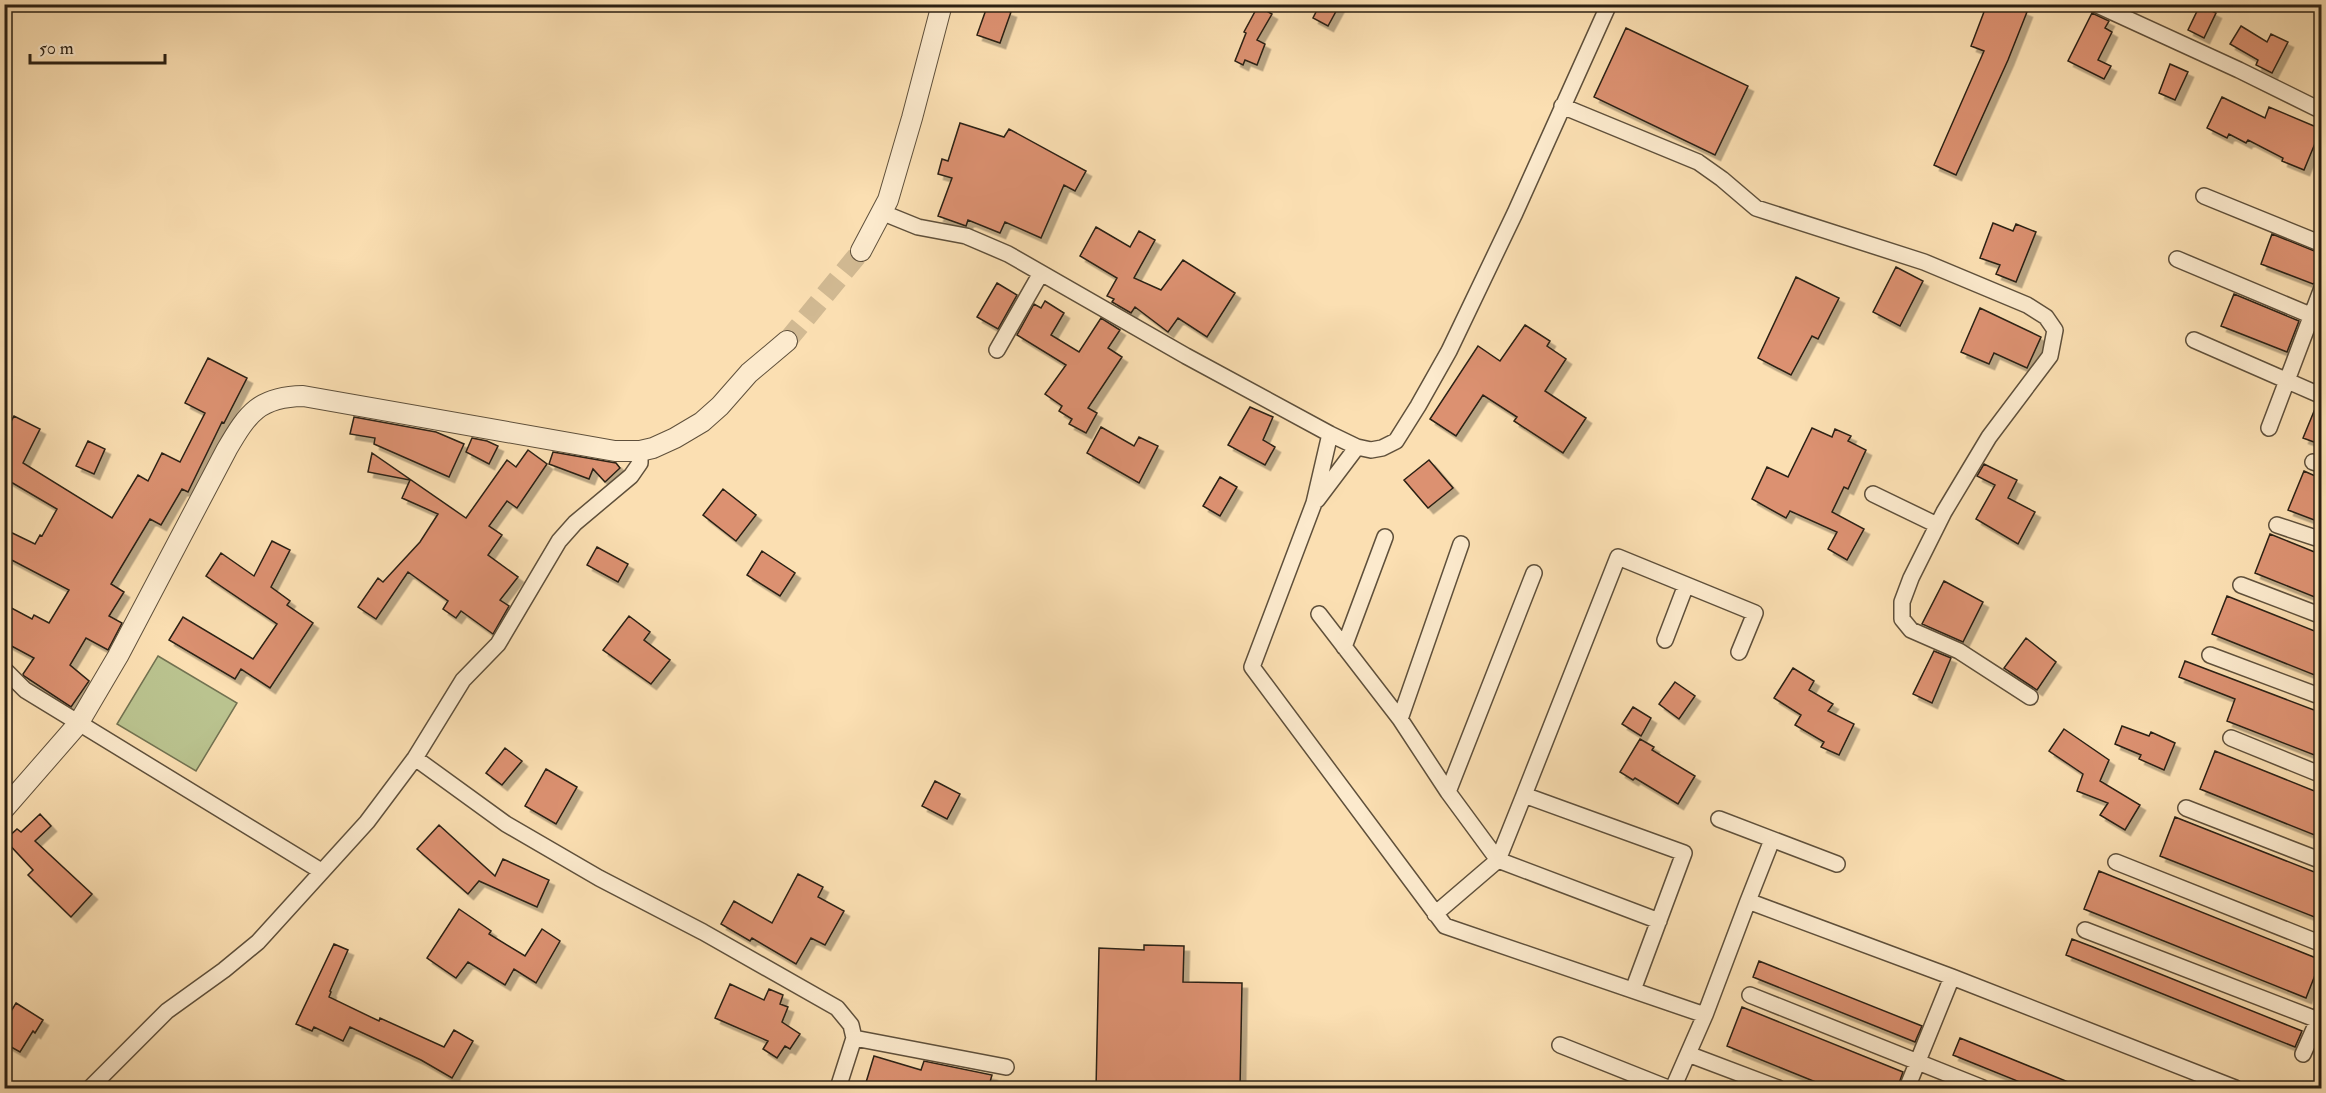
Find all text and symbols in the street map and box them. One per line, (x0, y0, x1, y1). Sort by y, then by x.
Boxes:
scale bar (30, 27, 165, 65)
text: 50 m (39, 37, 74, 60)

